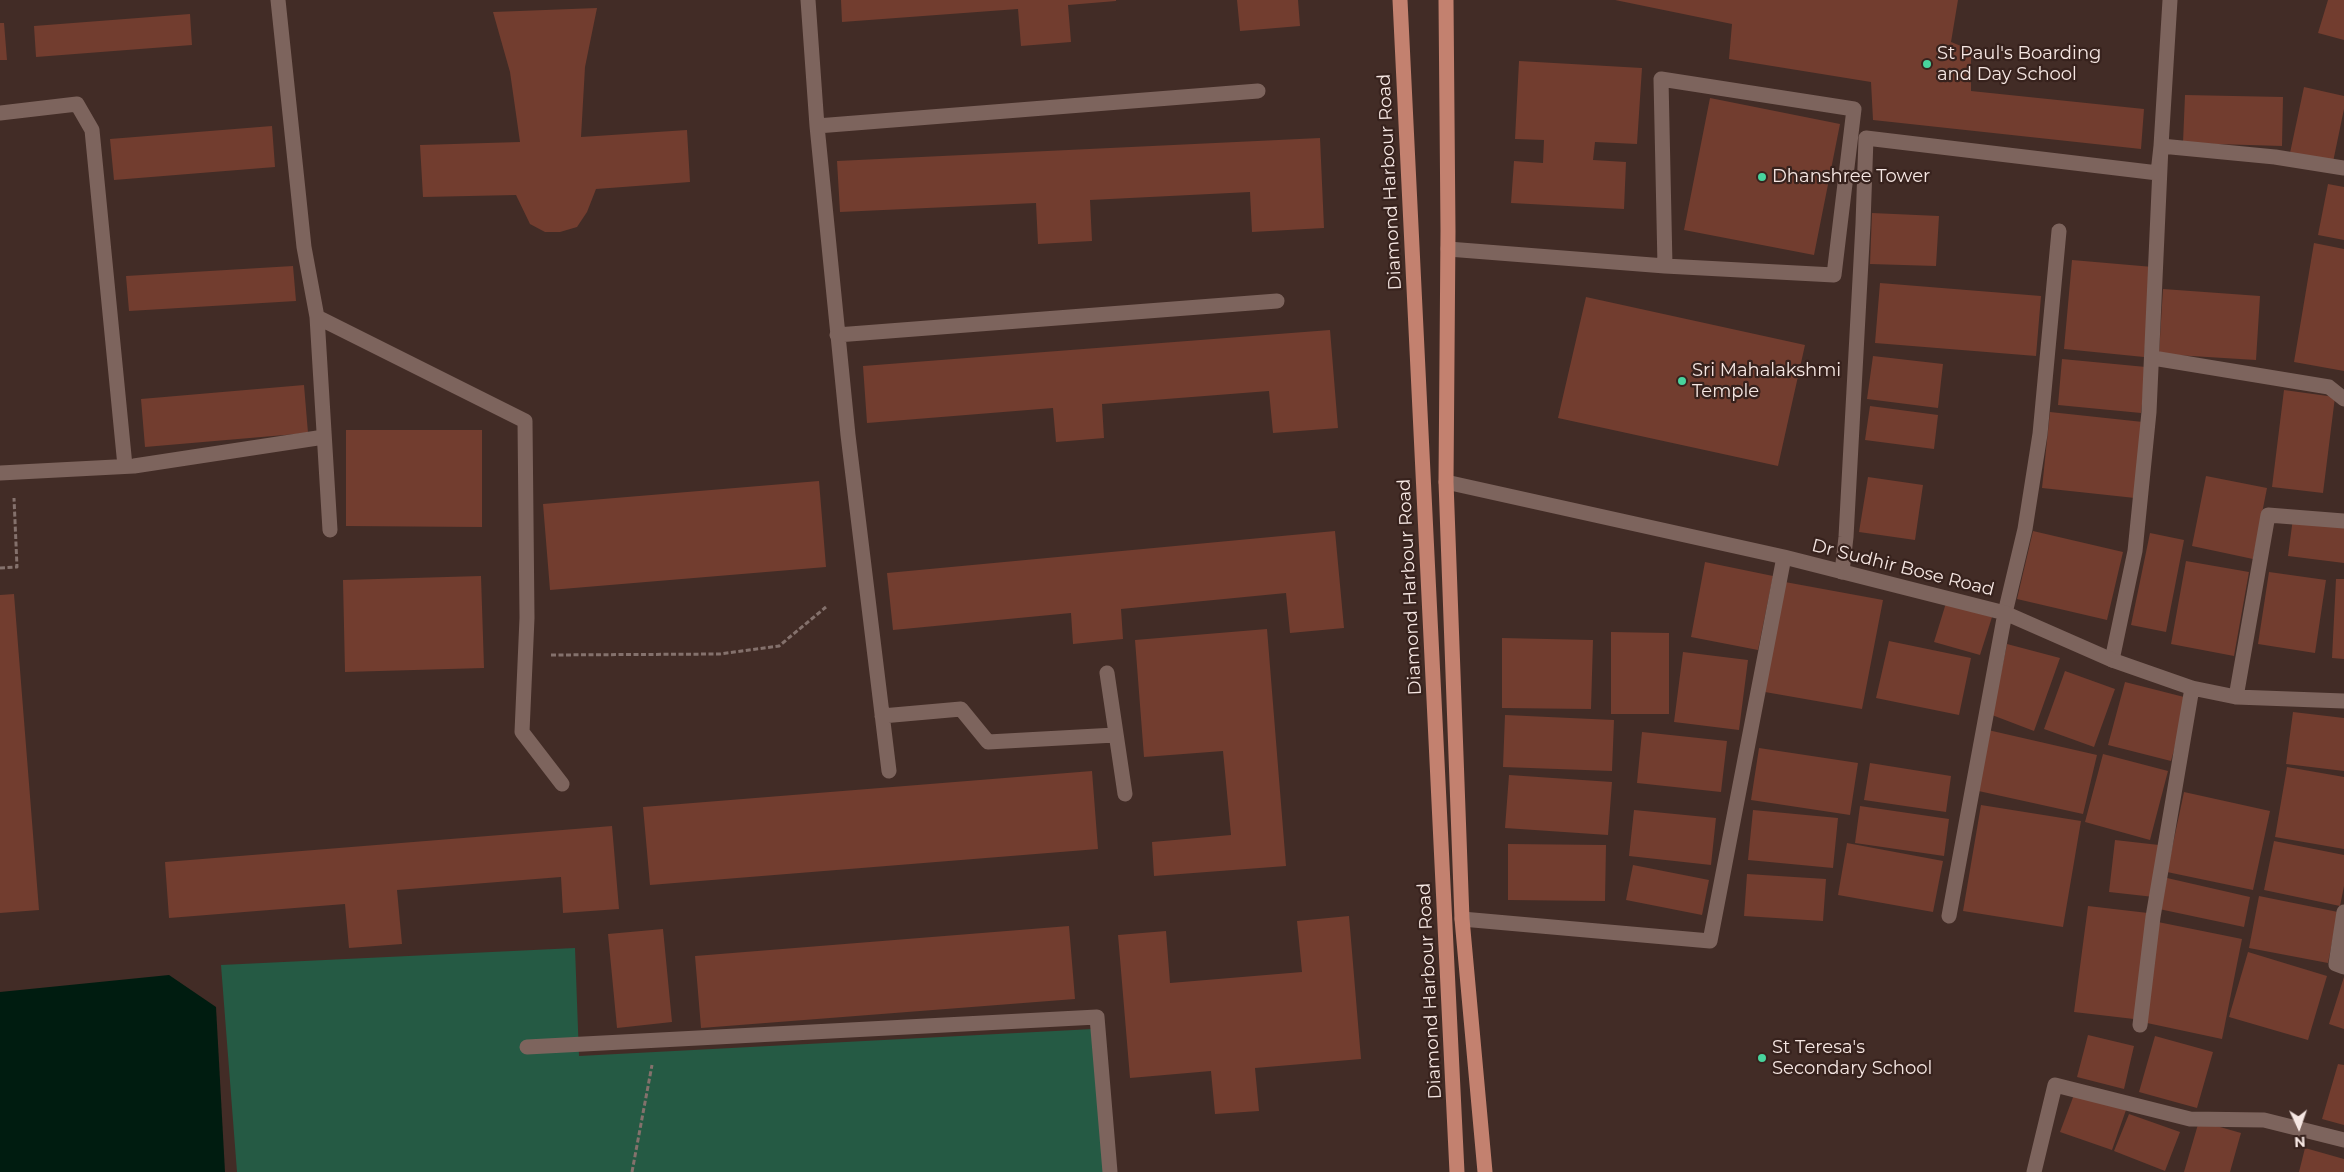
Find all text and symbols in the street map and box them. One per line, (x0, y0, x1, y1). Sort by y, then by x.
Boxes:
place label: St Paul's Boarding and Day School (1937, 43, 2101, 86)
marker: St Paul's Boarding and Day School (1921, 58, 1933, 70)
street label: Diamond Harbour Road (1374, 73, 1406, 291)
place label: Dhanshree Tower (1772, 166, 1930, 188)
marker: Dhanshree Tower (1756, 171, 1768, 183)
place label: Sri Mahalakshmi Temple (1692, 360, 1841, 402)
marker: Sri Mahalakshmi Temple (1676, 375, 1688, 387)
street label: Diamond Harbour Road (1394, 478, 1426, 696)
street label: Dr Sudhir Bose Road (1809, 535, 1997, 601)
street label: Diamond Harbour Road (1414, 882, 1446, 1100)
place label: St Teresa's Secondary School (1772, 1037, 1932, 1080)
marker: St Teresa's Secondary School (1756, 1052, 1768, 1064)
north arrow (2274, 1102, 2324, 1152)
text: N (2294, 1133, 2306, 1151)

